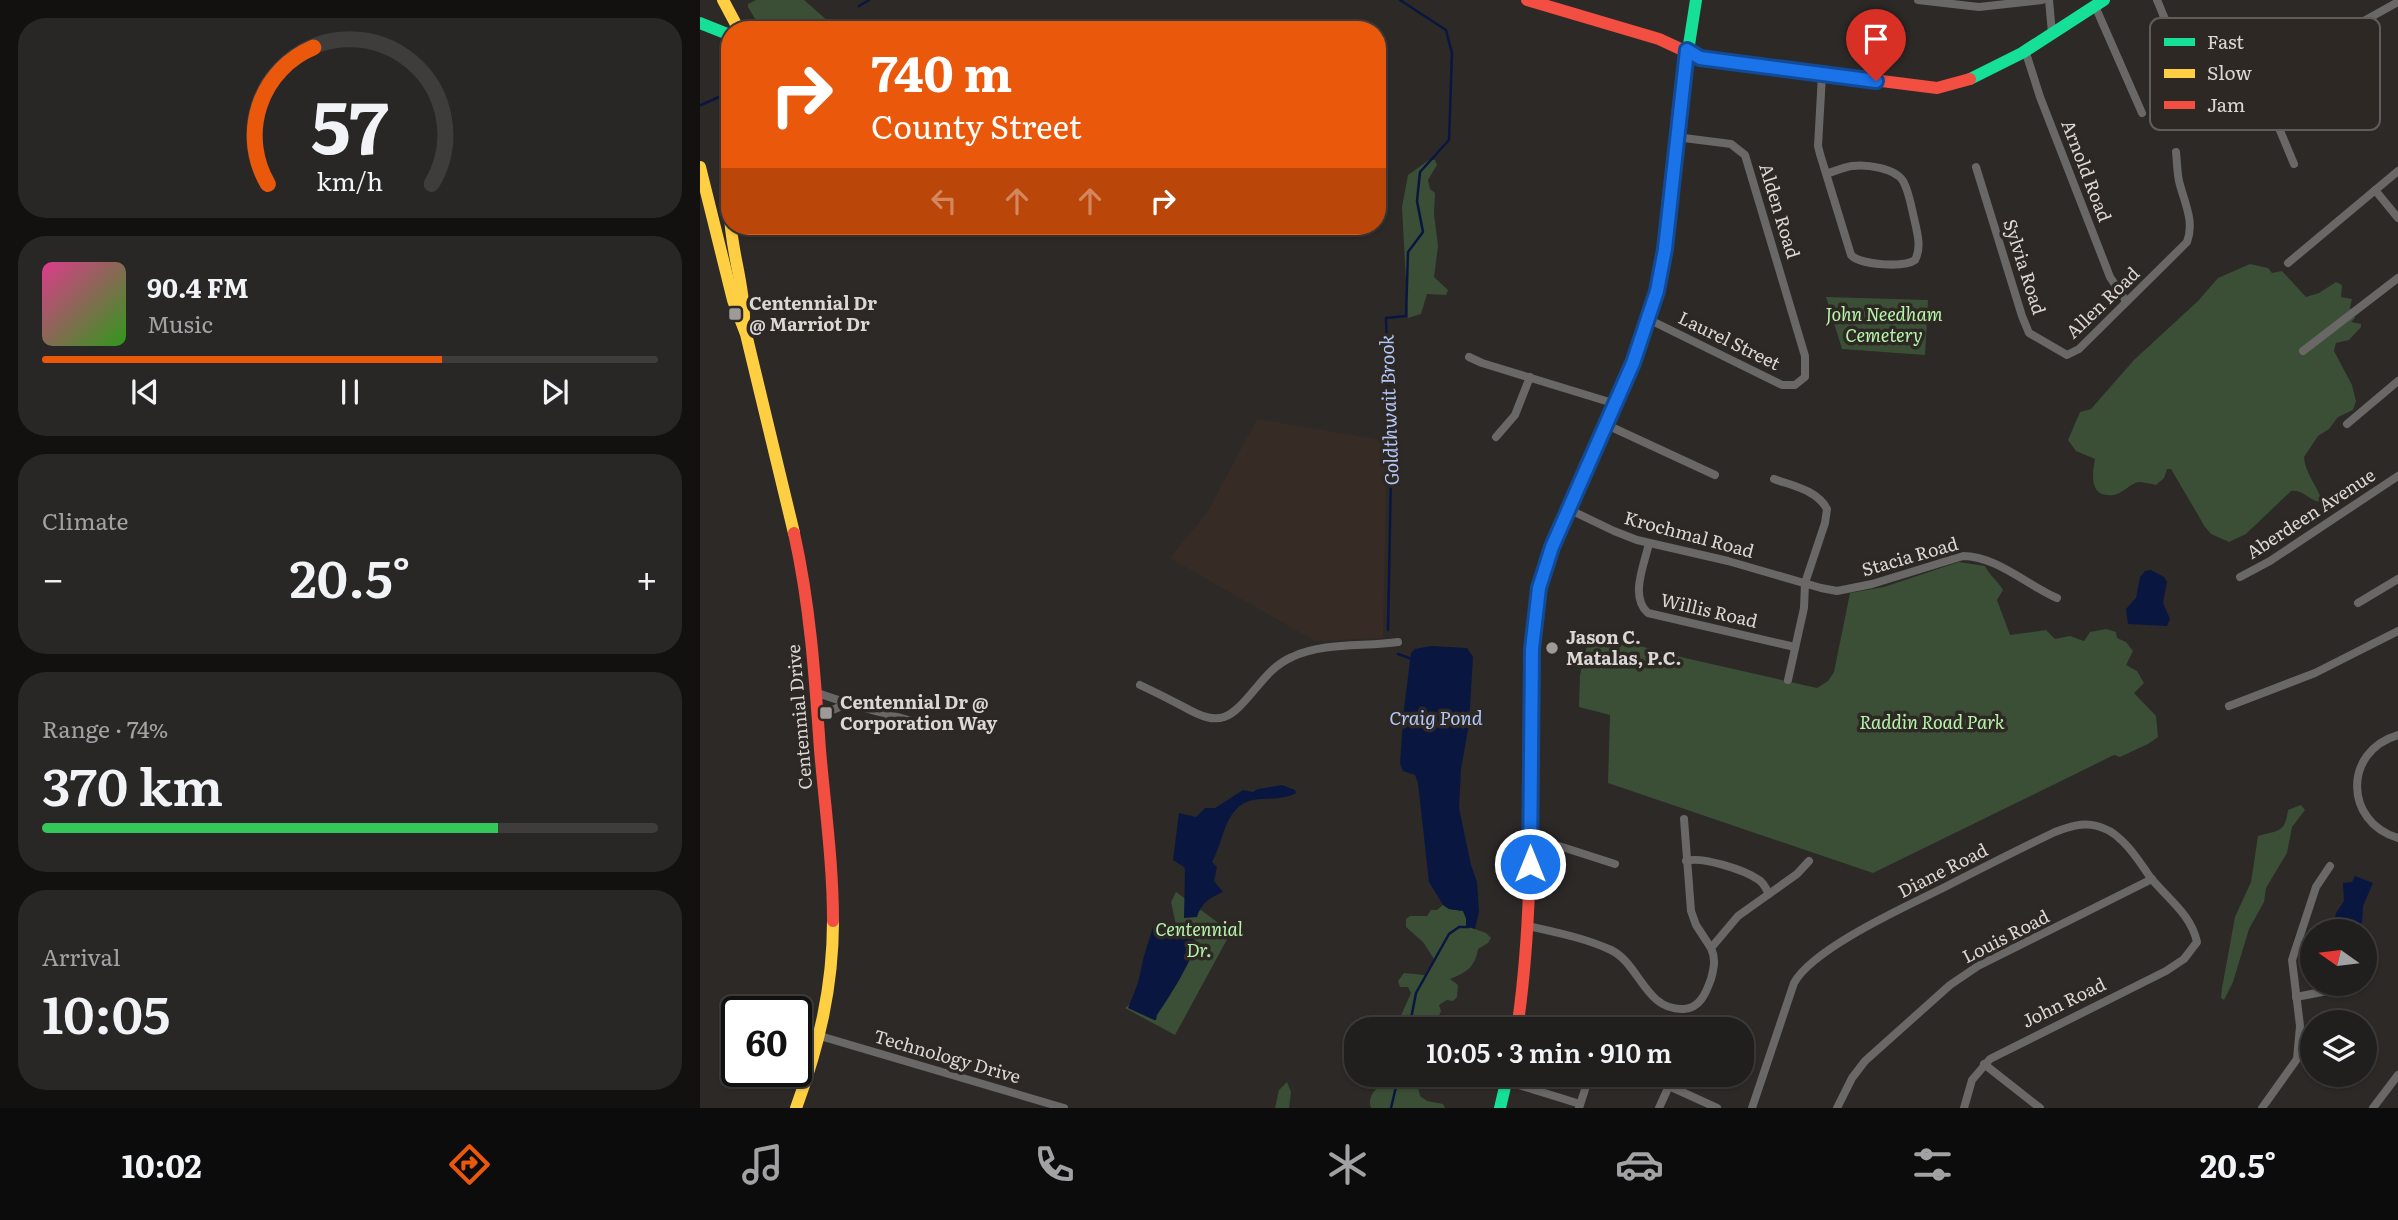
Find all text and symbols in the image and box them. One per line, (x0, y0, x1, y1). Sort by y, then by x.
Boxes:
pin (1846, 9, 1906, 81)
legend (2150, 18, 2380, 130)
icon: arrive (1857, 20, 1895, 58)
text: Fast (2207, 27, 2244, 55)
text: 740 m (871, 34, 1012, 107)
icon: right (756, 49, 847, 140)
text: Slow (2207, 58, 2252, 86)
text: 57 (311, 68, 389, 176)
text: Jam (2207, 90, 2245, 118)
text: County Street (871, 101, 1082, 149)
street label: Arnold Road (2056, 115, 2119, 226)
street label: Alden Road (1753, 160, 1808, 261)
text: km/h (317, 162, 383, 199)
icon: left (925, 182, 963, 220)
icon: ahead (998, 182, 1036, 220)
icon: ahead (1071, 182, 1109, 220)
icon: right (1144, 182, 1182, 220)
street label: Sylvia Road (1997, 215, 2054, 318)
street label: Allen Road (2059, 260, 2145, 344)
text: 90.4 FM (147, 267, 249, 306)
place label: Centennial Dr @ Marriot Dr (749, 289, 877, 337)
park label: John Needham Cemetery (1826, 300, 1943, 348)
street label: Laurel Street (1674, 303, 1786, 376)
text: Music (147, 306, 213, 340)
marker: Centennial Dr @ Marriot Dr (727, 306, 743, 322)
water label: Goldthwait Brook (1371, 333, 1405, 486)
icon: previous (126, 373, 164, 411)
icon: pause (331, 373, 369, 411)
icon: next (536, 373, 574, 411)
street label: Aberdeen Avenue (2240, 461, 2380, 565)
text: Climate (42, 503, 128, 537)
street label: Krochmal Road (1621, 503, 1757, 564)
street label: Stacia Road (1858, 529, 1961, 582)
text: 20.5° (289, 537, 411, 614)
text: − (42, 548, 64, 605)
text: + (636, 548, 658, 605)
street label: Willis Road (1658, 585, 1760, 634)
place label: Jason C. Matalas, P.C. (1566, 623, 1682, 671)
marker: Jason C. Matalas, P.C. (1544, 640, 1560, 656)
street label: Centennial Drive (779, 643, 818, 791)
place label: Centennial Dr @ Corporation Way (840, 688, 997, 736)
water label: Craig Pond (1389, 703, 1483, 731)
marker: Centennial Dr @ Corporation Way (818, 705, 834, 721)
park label: Raddin Road Park (1859, 708, 2005, 735)
text: Range · 74% (42, 711, 168, 745)
text: 370 km (42, 745, 223, 822)
position arrow (1493, 827, 1567, 901)
street label: Diane Road (1893, 835, 1992, 904)
street label: Louis Road (1957, 902, 2054, 969)
park label: Centennial Dr. (1155, 915, 1244, 963)
north arrow (2300, 919, 2376, 996)
map controls (2300, 919, 2377, 1087)
text: Arrival (42, 939, 121, 973)
street label: John Road (2017, 970, 2110, 1034)
text: 10:05 (42, 973, 170, 1050)
speed limit sign: 60 (721, 996, 812, 1087)
button: layers (2300, 1010, 2377, 1087)
street label: Technology Drive (871, 1022, 1024, 1089)
text: 10:05 · 3 min · 910 m (1426, 1032, 1672, 1071)
text: 10:02 (122, 1140, 202, 1188)
icon: directions (445, 1140, 494, 1189)
icon: music (738, 1140, 787, 1189)
icon: phone (1030, 1140, 1079, 1189)
icon: climate (1323, 1140, 1372, 1189)
icon: car (1615, 1140, 1664, 1189)
icon: filters (1908, 1140, 1957, 1189)
text: 20.5° (2200, 1140, 2276, 1188)

